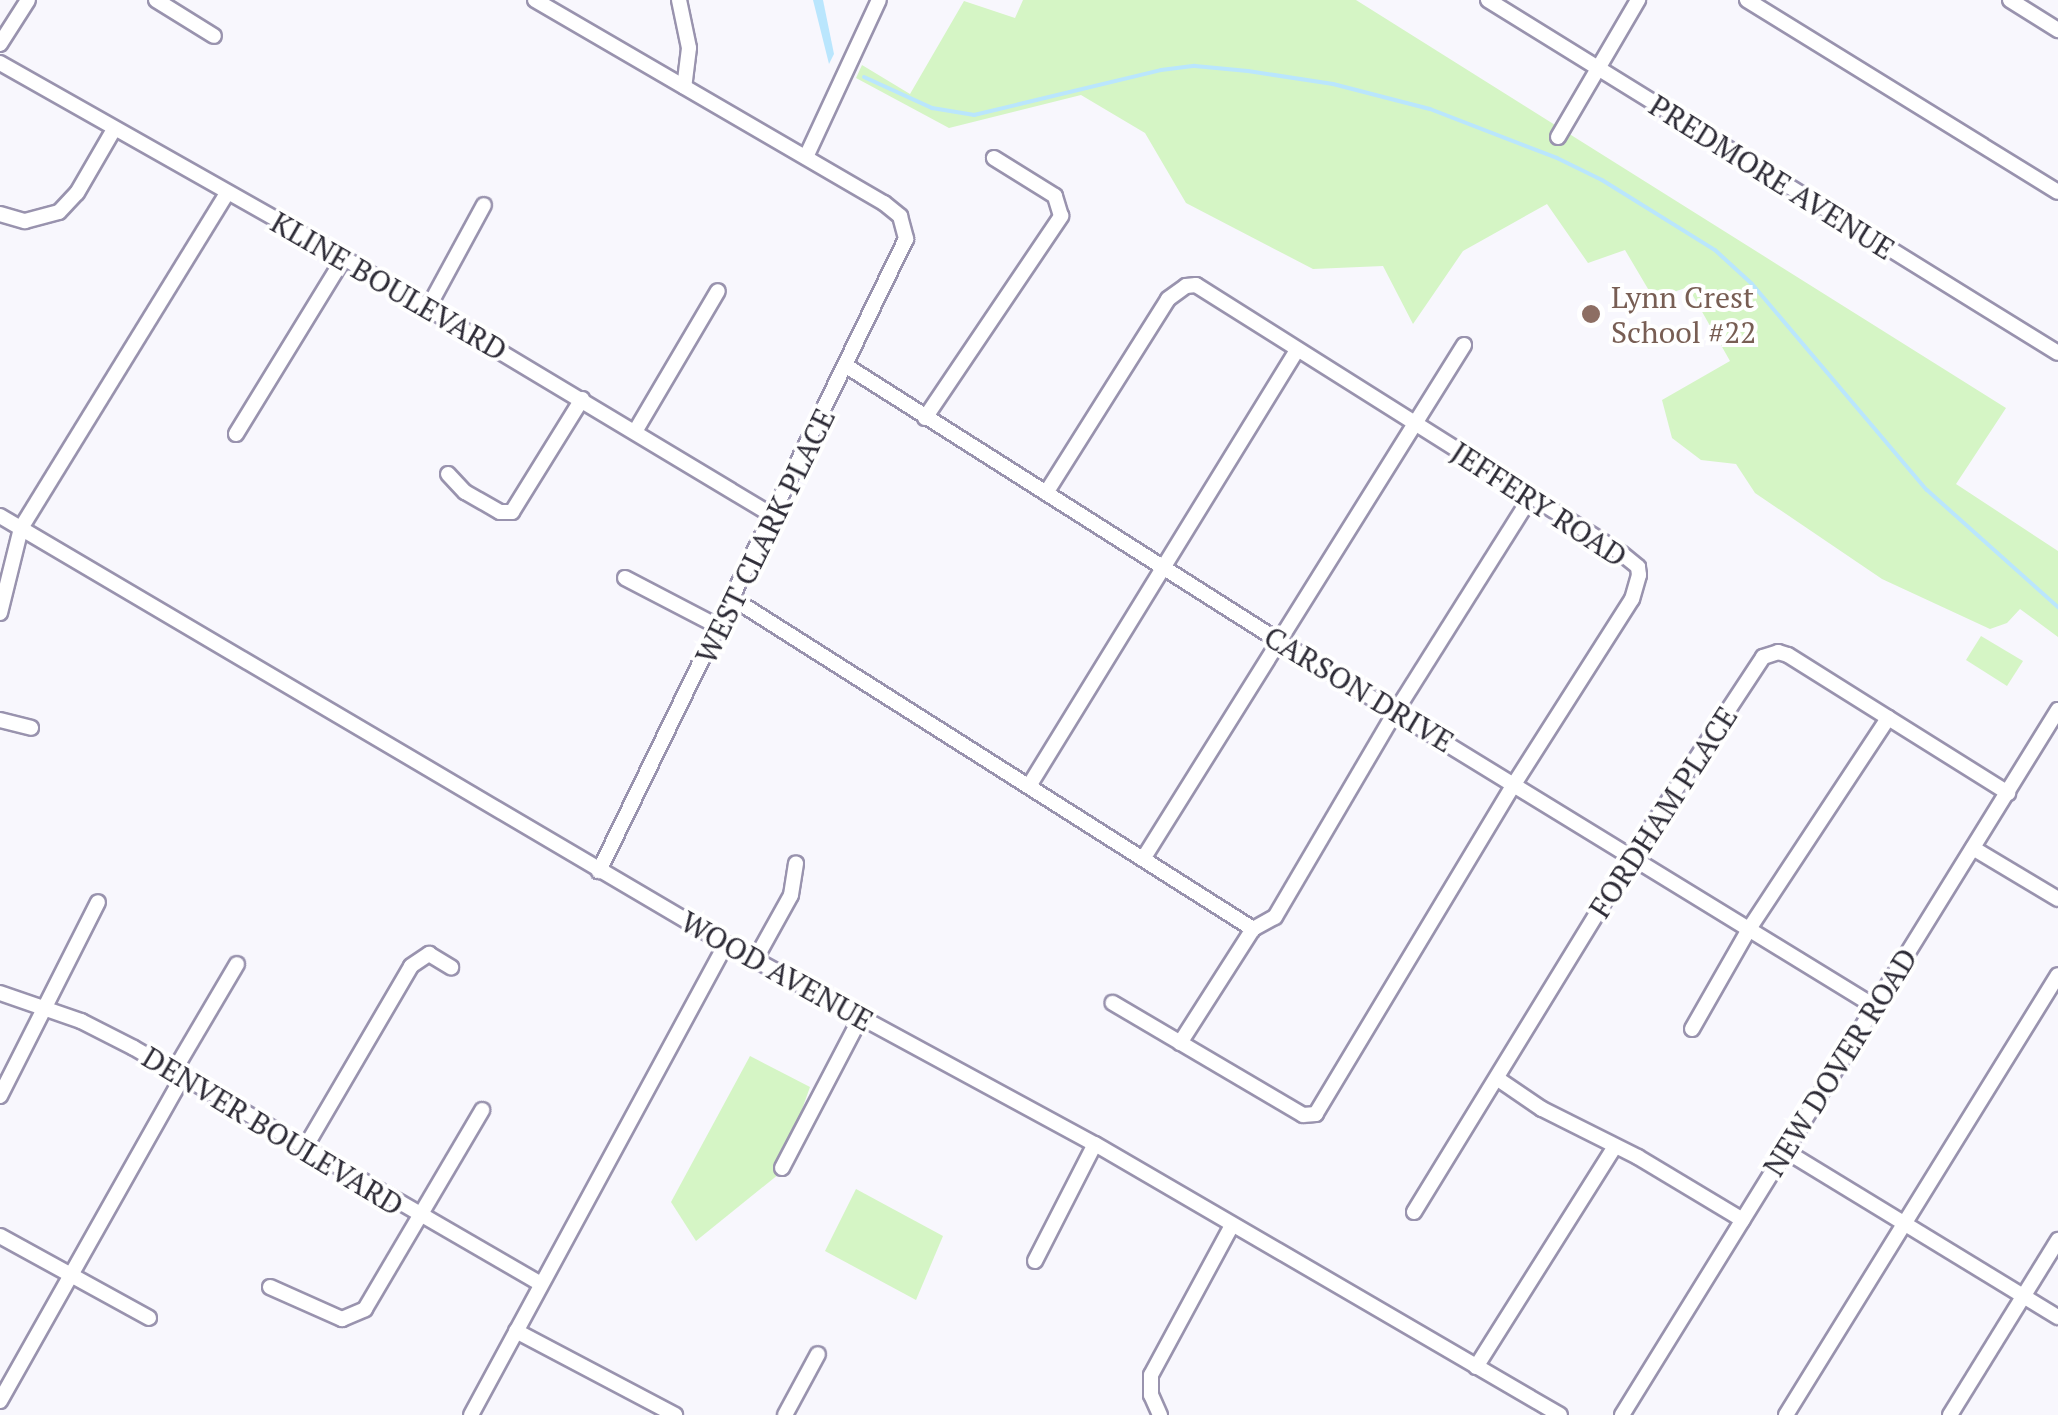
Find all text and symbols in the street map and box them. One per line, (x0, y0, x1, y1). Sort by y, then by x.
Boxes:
street label: PREDMORE AVENUE (1643, 87, 1901, 267)
street label: KLINE BOULEVARD (265, 204, 513, 368)
place label: Lynn Crest School #22 (1611, 279, 1756, 350)
marker: Lynn Crest School #22 (1580, 303, 1602, 325)
street label: WEST CLARK PLACE (688, 403, 842, 669)
street label: JEFFERY ROAD (1444, 434, 1634, 574)
street label: CARSON DRIVE (1258, 618, 1460, 760)
street label: FORDHAM PLACE (1581, 700, 1745, 924)
street label: WOOD AVENUE (674, 903, 880, 1039)
street label: NEW DOVER ROAD (1755, 941, 1925, 1183)
street label: DENVER BOULEVARD (136, 1039, 410, 1223)

